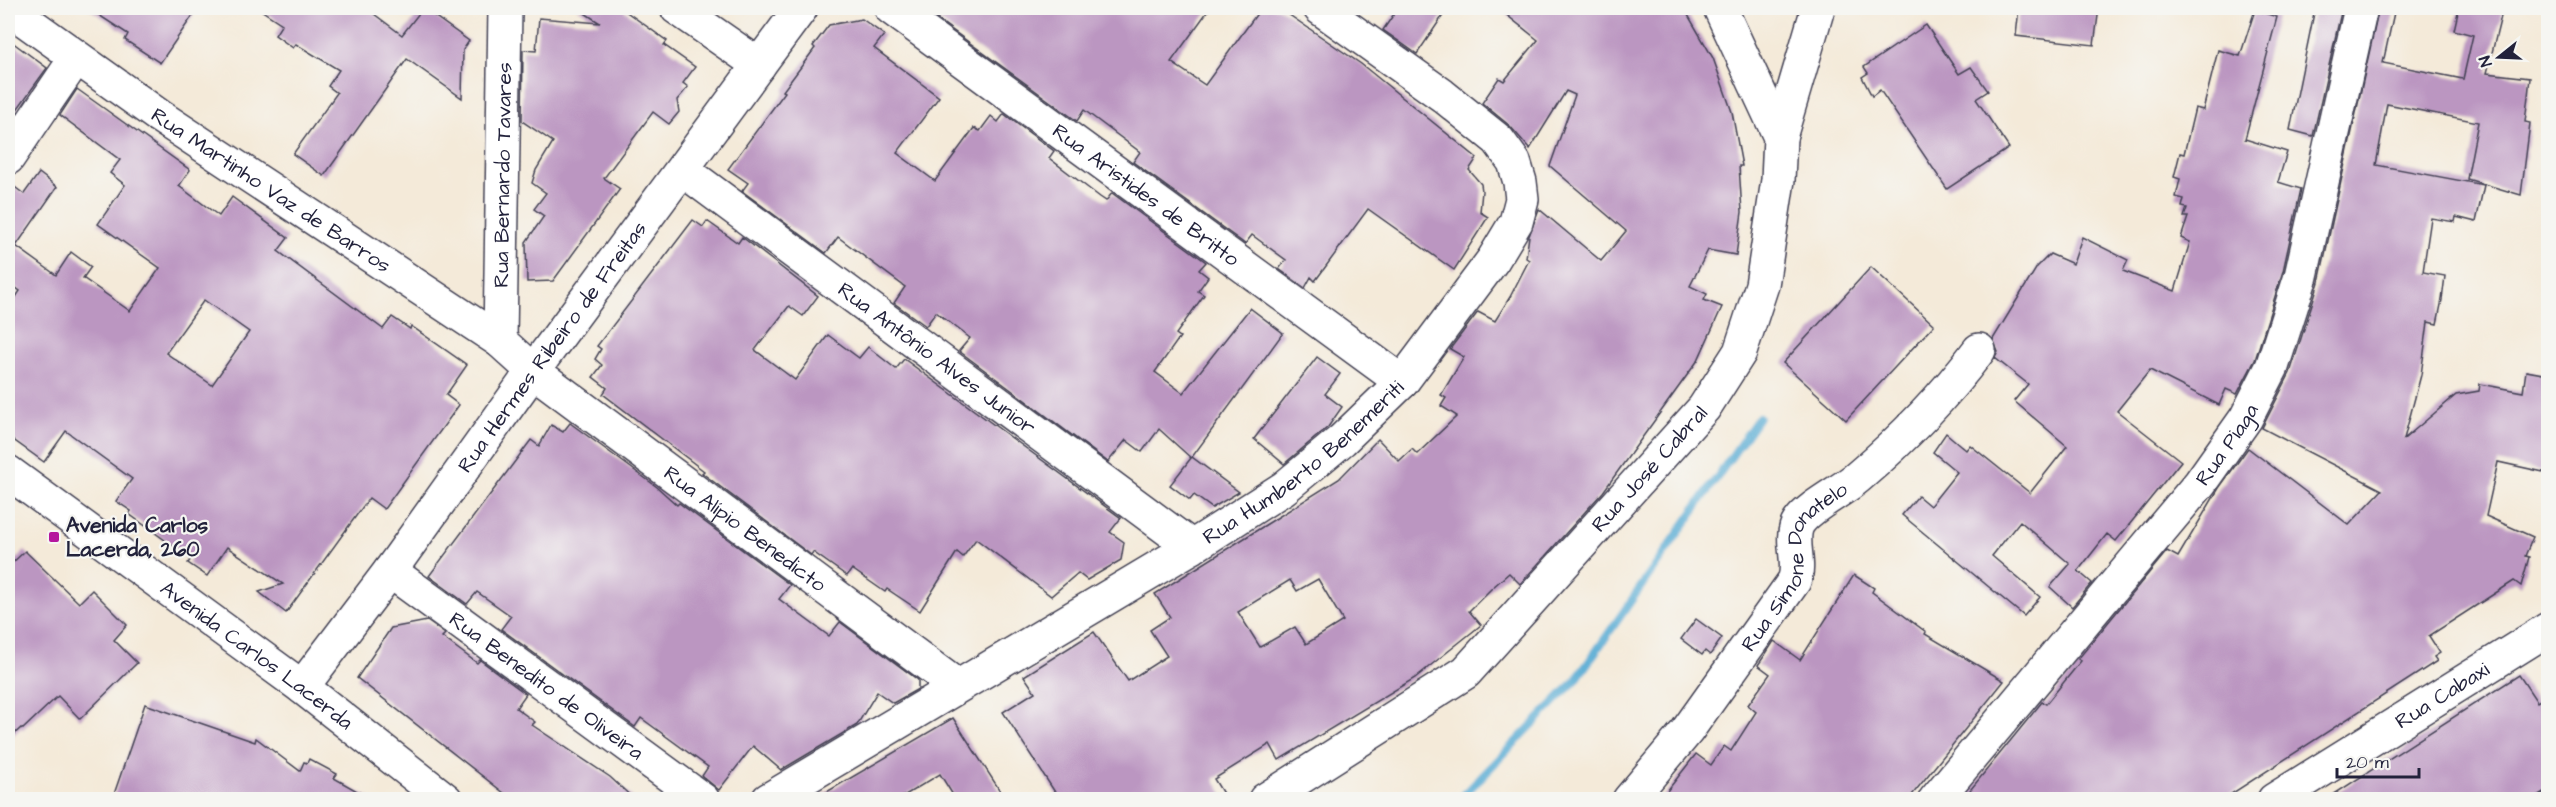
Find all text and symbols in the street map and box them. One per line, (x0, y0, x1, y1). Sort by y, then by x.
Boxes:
north arrow (2469, 27, 2529, 87)
text: N (2474, 53, 2498, 69)
street label: Rua Bernardo Tavares (486, 62, 519, 288)
street label: Rua Martinho Vaz de Barros (146, 100, 397, 280)
street label: Rua Aristides de Britto (1046, 116, 1246, 273)
street label: Rua Hermes Ribeiro de Freitas (450, 215, 653, 478)
street label: Rua Antônio Alves Junior (832, 275, 1042, 441)
street label: Rua Humberto Benemeriti (1197, 373, 1410, 551)
street label: Rua José Cabral (1585, 399, 1714, 538)
street label: Rua Piaga (2188, 399, 2265, 491)
street label: Rua Alípio Benedicto (658, 459, 832, 599)
street label: Rua Simone Donatelo (1734, 475, 1853, 657)
place label: Avenida Carlos Lacerda, 260 (66, 511, 208, 564)
marker: Avenida Carlos Lacerda, 260 (47, 530, 61, 544)
street label: Avenida Carlos Lacerda (155, 574, 360, 737)
street label: Rua Benedito de Oliveira (443, 605, 650, 767)
street label: Rua Cabaxi (2389, 655, 2495, 736)
scale bar (2337, 741, 2420, 779)
text: 20 m (2346, 750, 2389, 775)

